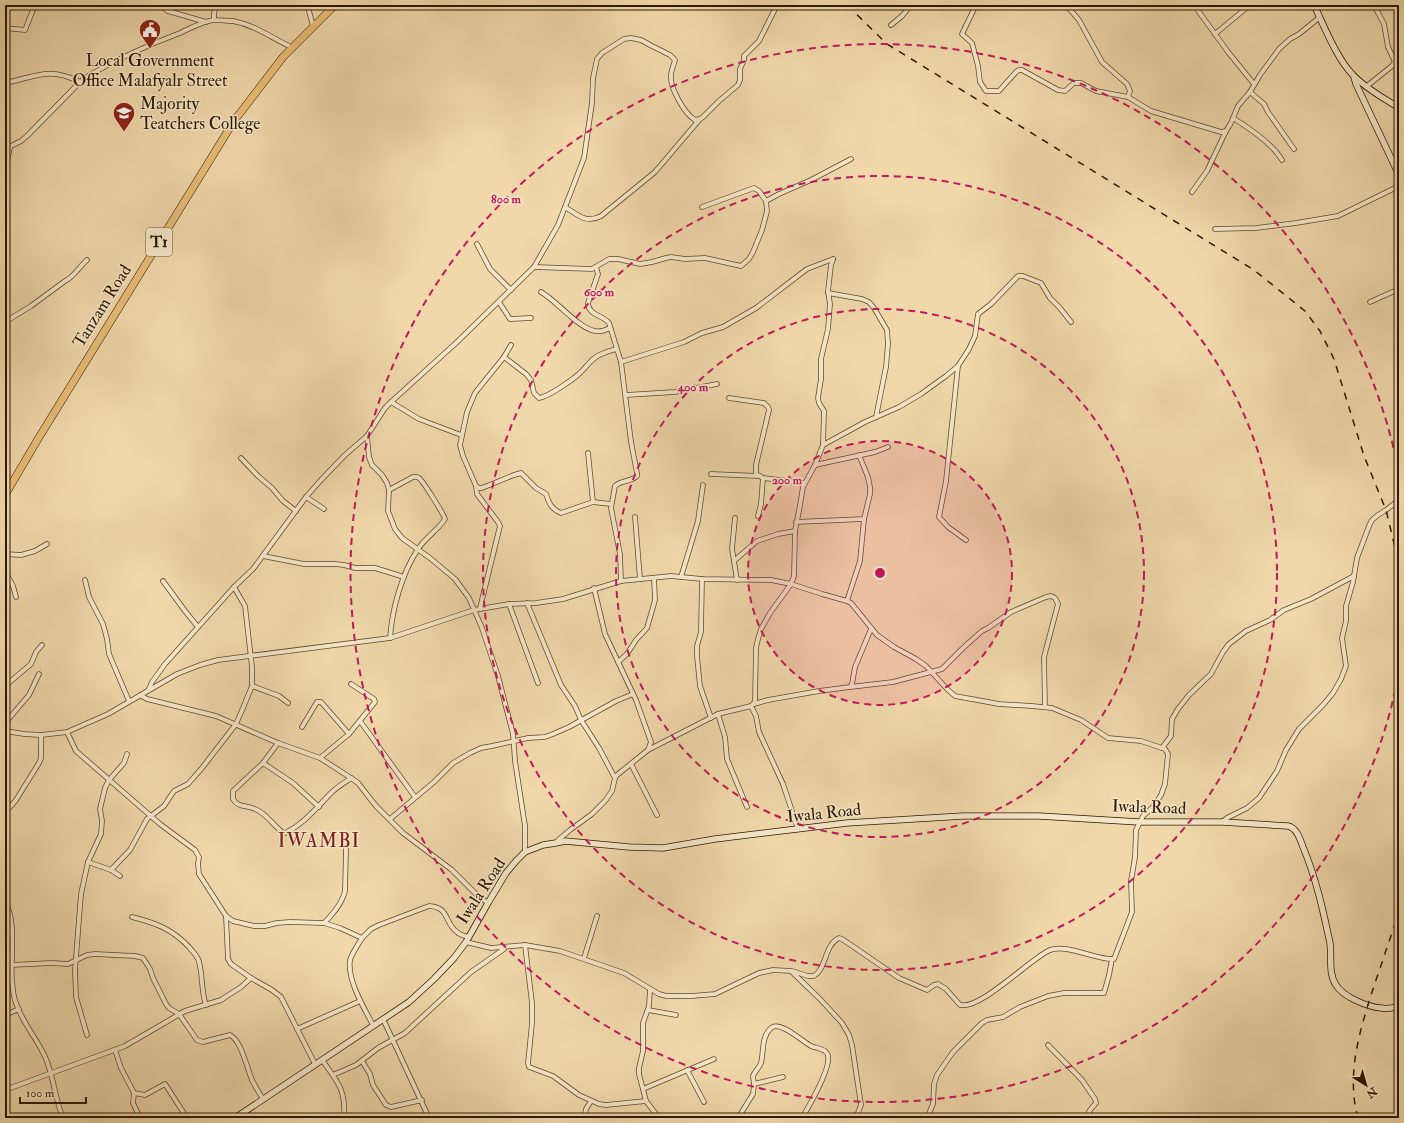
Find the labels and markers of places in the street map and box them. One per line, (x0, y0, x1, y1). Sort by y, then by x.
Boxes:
public building icon: Local Government Office Malafyalr Street (137, 17, 163, 50)
place label: Local Government Office Malafyalr Street (73, 50, 228, 92)
place label: Majority Teatchers College (140, 93, 260, 134)
school or university icon: Majority Teatchers College (111, 100, 137, 133)
centre of rings (873, 566, 887, 580)

